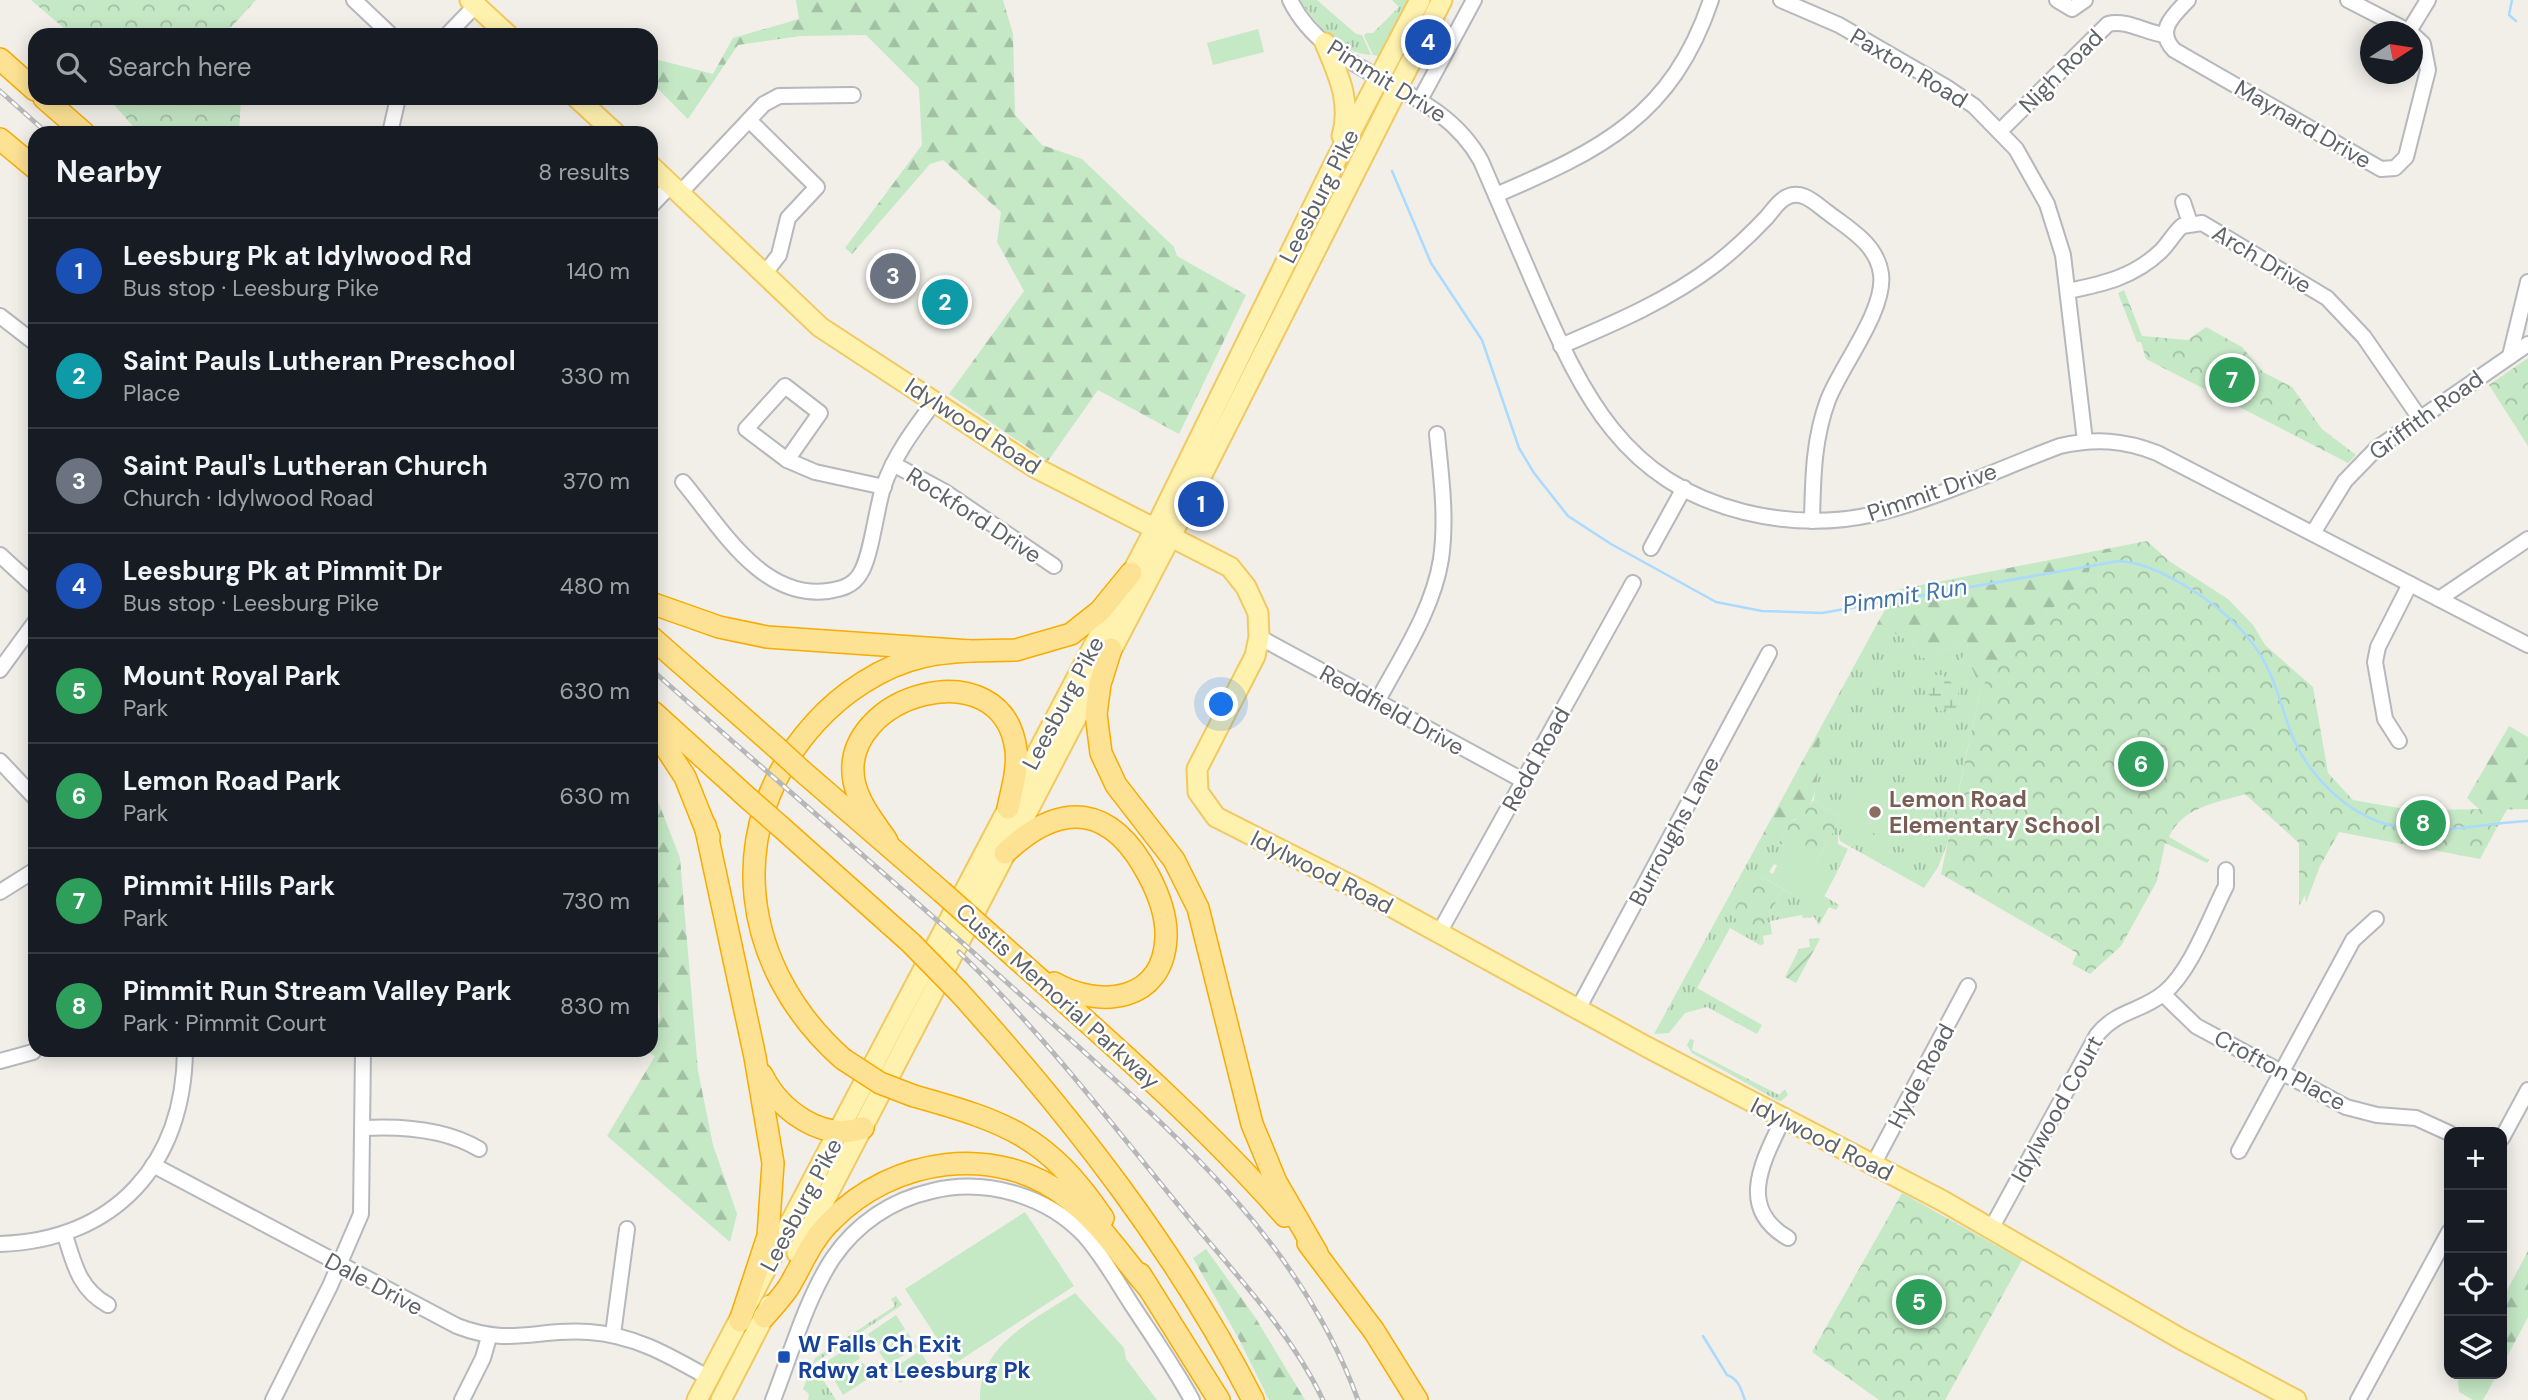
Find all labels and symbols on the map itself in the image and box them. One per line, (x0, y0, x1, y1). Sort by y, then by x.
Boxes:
pin: 4 (1405, 16, 1451, 68)
street label: Paxton Road (1845, 21, 1973, 115)
north arrow (2360, 21, 2423, 84)
street label: Nigh Road (2013, 23, 2109, 119)
street label: Pimmit Drive (1322, 33, 1452, 129)
street label: Maynard Drive (2229, 73, 2377, 175)
street label: Leesburg Pike (1272, 124, 1366, 268)
street label: Arch Drive (2207, 218, 2317, 300)
pin: 3 (870, 250, 916, 302)
pin: 2 (922, 276, 968, 328)
pin: 7 (2209, 354, 2255, 406)
street label: Griffith Road (2363, 363, 2489, 467)
street label: Idylwood Road (899, 371, 1047, 481)
street label: Pimmit Drive (1863, 456, 2001, 528)
street label: Rockford Drive (901, 460, 1047, 570)
pin: 1 (1178, 478, 1224, 530)
water label: Pimmit Run (1840, 570, 1970, 621)
street label: Leesburg Pike (1015, 631, 1111, 775)
street label: Reddfield Drive (1314, 658, 1470, 762)
your location (1204, 687, 1238, 721)
street label: Redd Road (1495, 702, 1577, 816)
pin: 6 (2118, 738, 2164, 790)
street label: Burroughs Lane (1622, 751, 1726, 911)
place label: Lemon Road Elementary School (1889, 784, 2101, 840)
pin: 8 (2400, 797, 2446, 849)
marker: Lemon Road Elementary School (1867, 804, 1883, 820)
street label: Idylwood Road (1246, 823, 1398, 921)
street label: Custis Memorial Parkway (950, 896, 1167, 1096)
street label: Hyde Road (1881, 1018, 1961, 1134)
street label: Crofton Place (2209, 1023, 2351, 1117)
street label: Idylwood Court (2004, 1030, 2110, 1188)
street label: Idylwood Road (1746, 1090, 1898, 1188)
street label: Leesburg Pike (753, 1133, 849, 1277)
street label: Dale Drive (320, 1246, 428, 1322)
pin: 5 (1896, 1276, 1942, 1328)
place label: W Falls Ch Exit Rdwy at Leesburg Pk (798, 1329, 1031, 1385)
marker: W Falls Ch Exit Rdwy at Leesburg Pk (776, 1349, 792, 1365)

